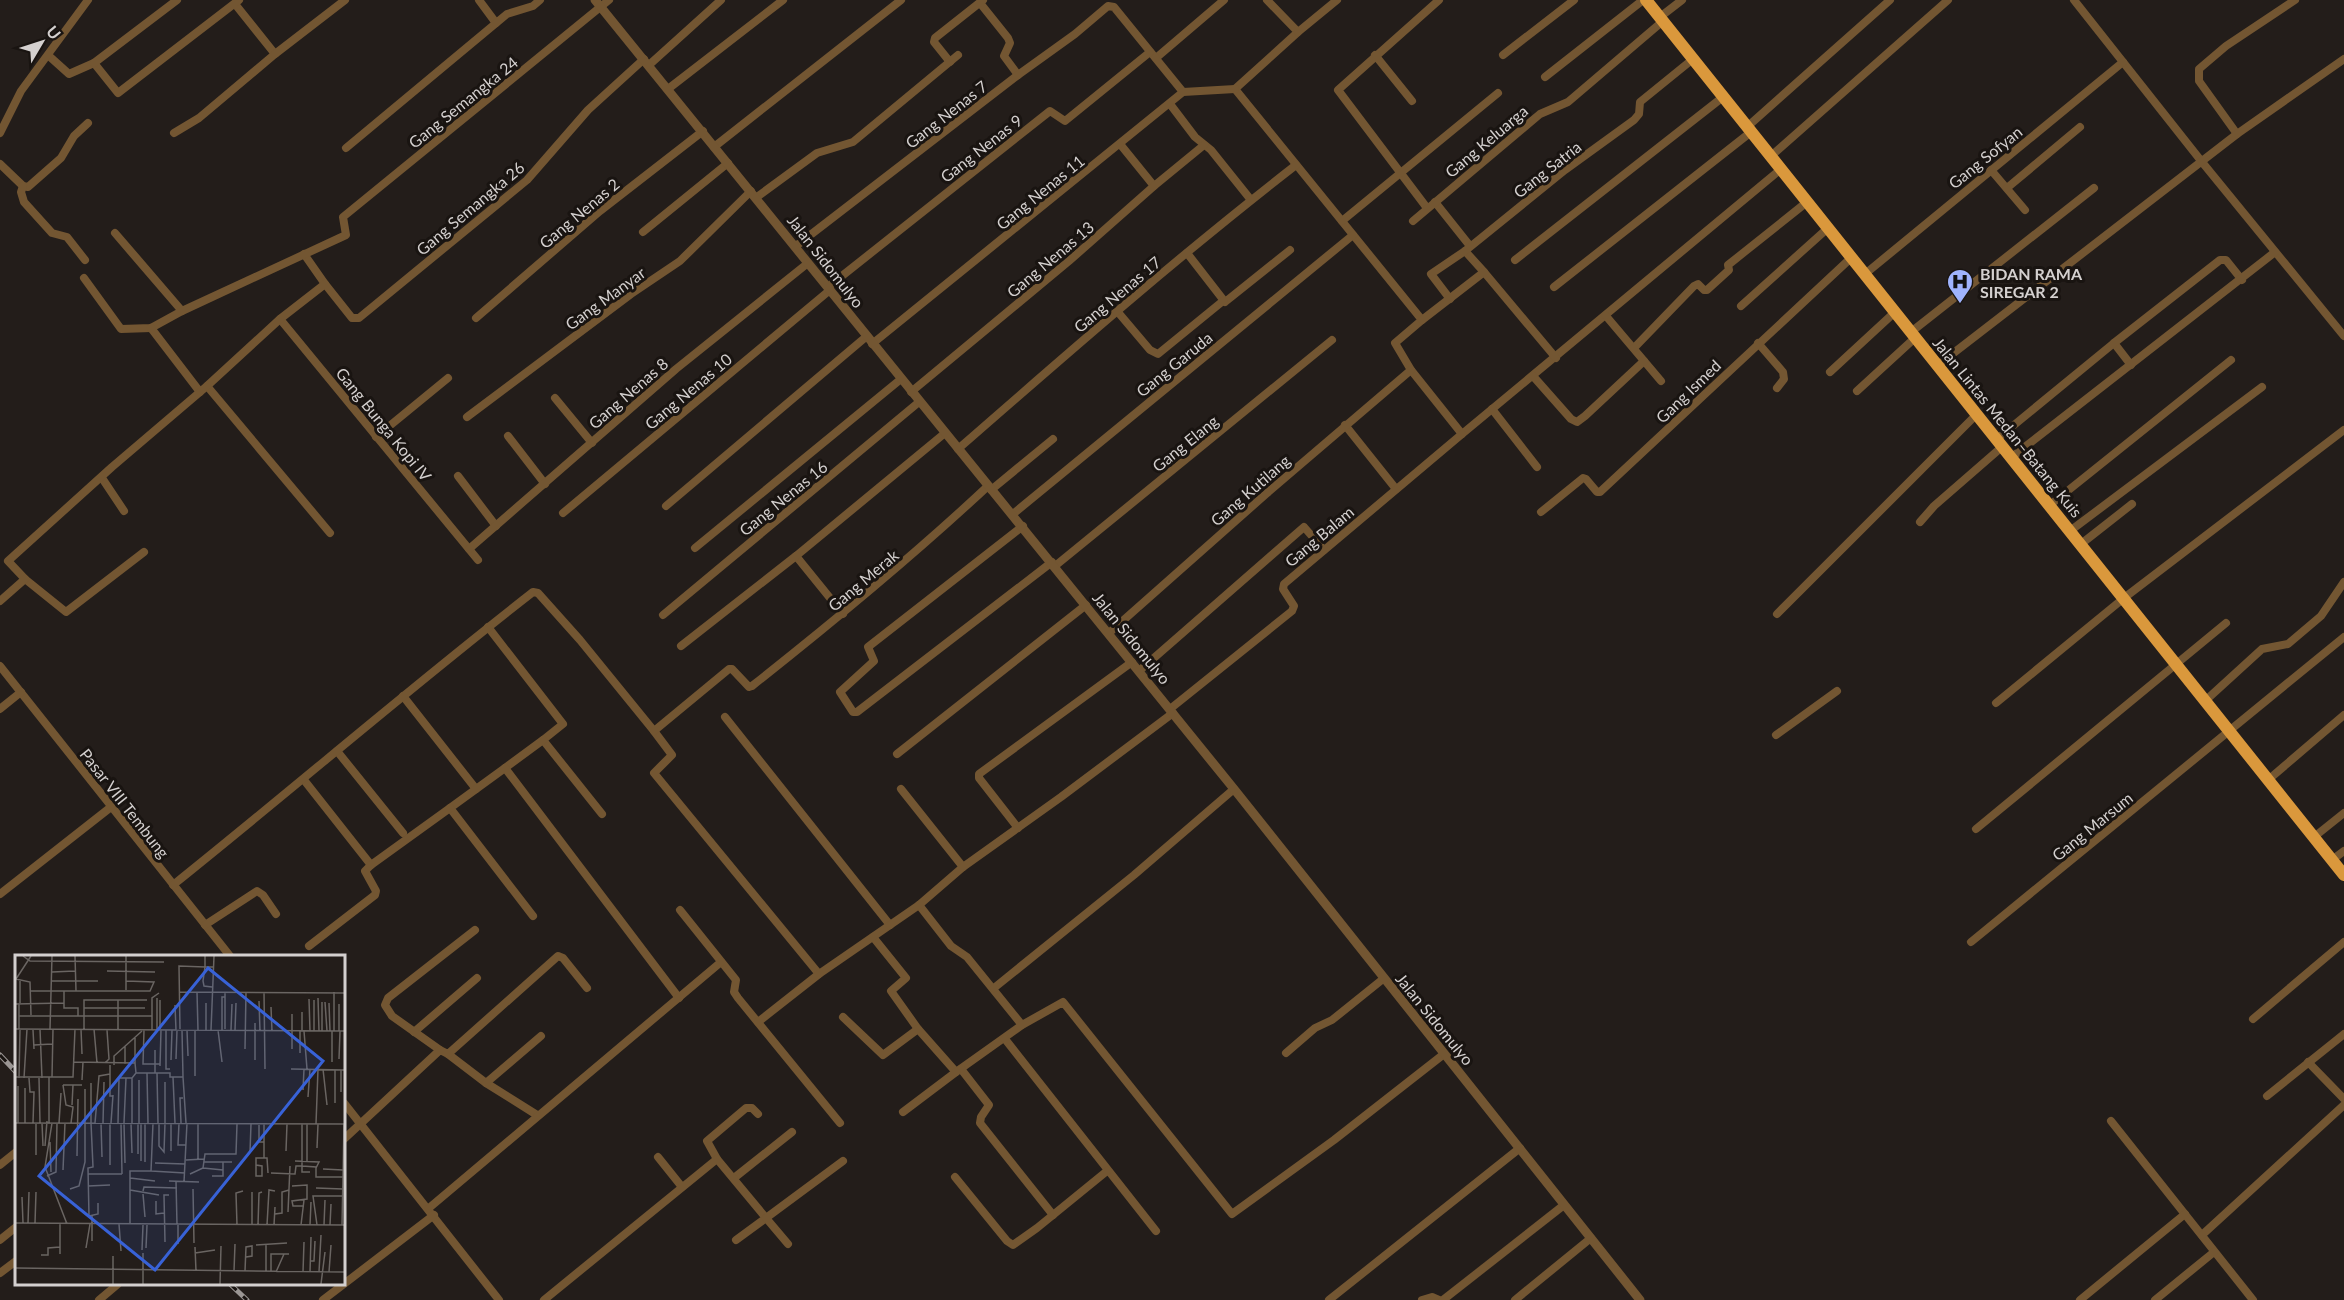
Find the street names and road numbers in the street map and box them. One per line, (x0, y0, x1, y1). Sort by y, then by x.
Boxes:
street label: Gang Semangka 24 (405, 52, 521, 152)
street label: Gang Nenas 7 (901, 76, 991, 152)
street label: Gang Keluarga (1441, 101, 1531, 181)
street label: Gang Nenas 9 (936, 110, 1026, 186)
street label: Gang Sofyan (1944, 122, 2026, 192)
street label: Gang Satria (1509, 137, 1585, 201)
street label: Gang Nenas 11 (992, 151, 1088, 233)
street label: Gang Semangka 26 (412, 157, 528, 259)
street label: Gang Nenas 2 (535, 174, 623, 252)
street label: Jalan Sidomulyo (784, 211, 868, 311)
street label: Gang Nenas 13 (1003, 217, 1097, 301)
street label: Gang Nenas 17 (1070, 252, 1164, 336)
street label: Gang Manyar (561, 263, 649, 333)
street label: Gang Garuda (1132, 328, 1216, 400)
street label: Jalan Lintas Medan–Batang Kuis (1930, 333, 2086, 521)
street label: Gang Nenas 10 (641, 349, 735, 433)
street label: Gang Nenas 8 (585, 354, 671, 432)
street label: Gang Ismed (1652, 355, 1724, 427)
street label: Gang Bunga Kopi IV (332, 363, 436, 485)
street label: Gang Elang (1148, 411, 1222, 475)
street label: Gang Kutilang (1206, 450, 1294, 530)
street label: Gang Nenas 16 (735, 457, 831, 539)
street label: Gang Balam (1281, 502, 1357, 570)
street label: Gang Merak (824, 545, 903, 615)
street label: Jalan Sidomulyo (1089, 588, 1175, 688)
street label: Pasar VIII Tembung (76, 745, 174, 861)
street label: Gang Marsum (2048, 788, 2136, 864)
street label: Jalan Sidomulyo (1392, 969, 1478, 1069)

